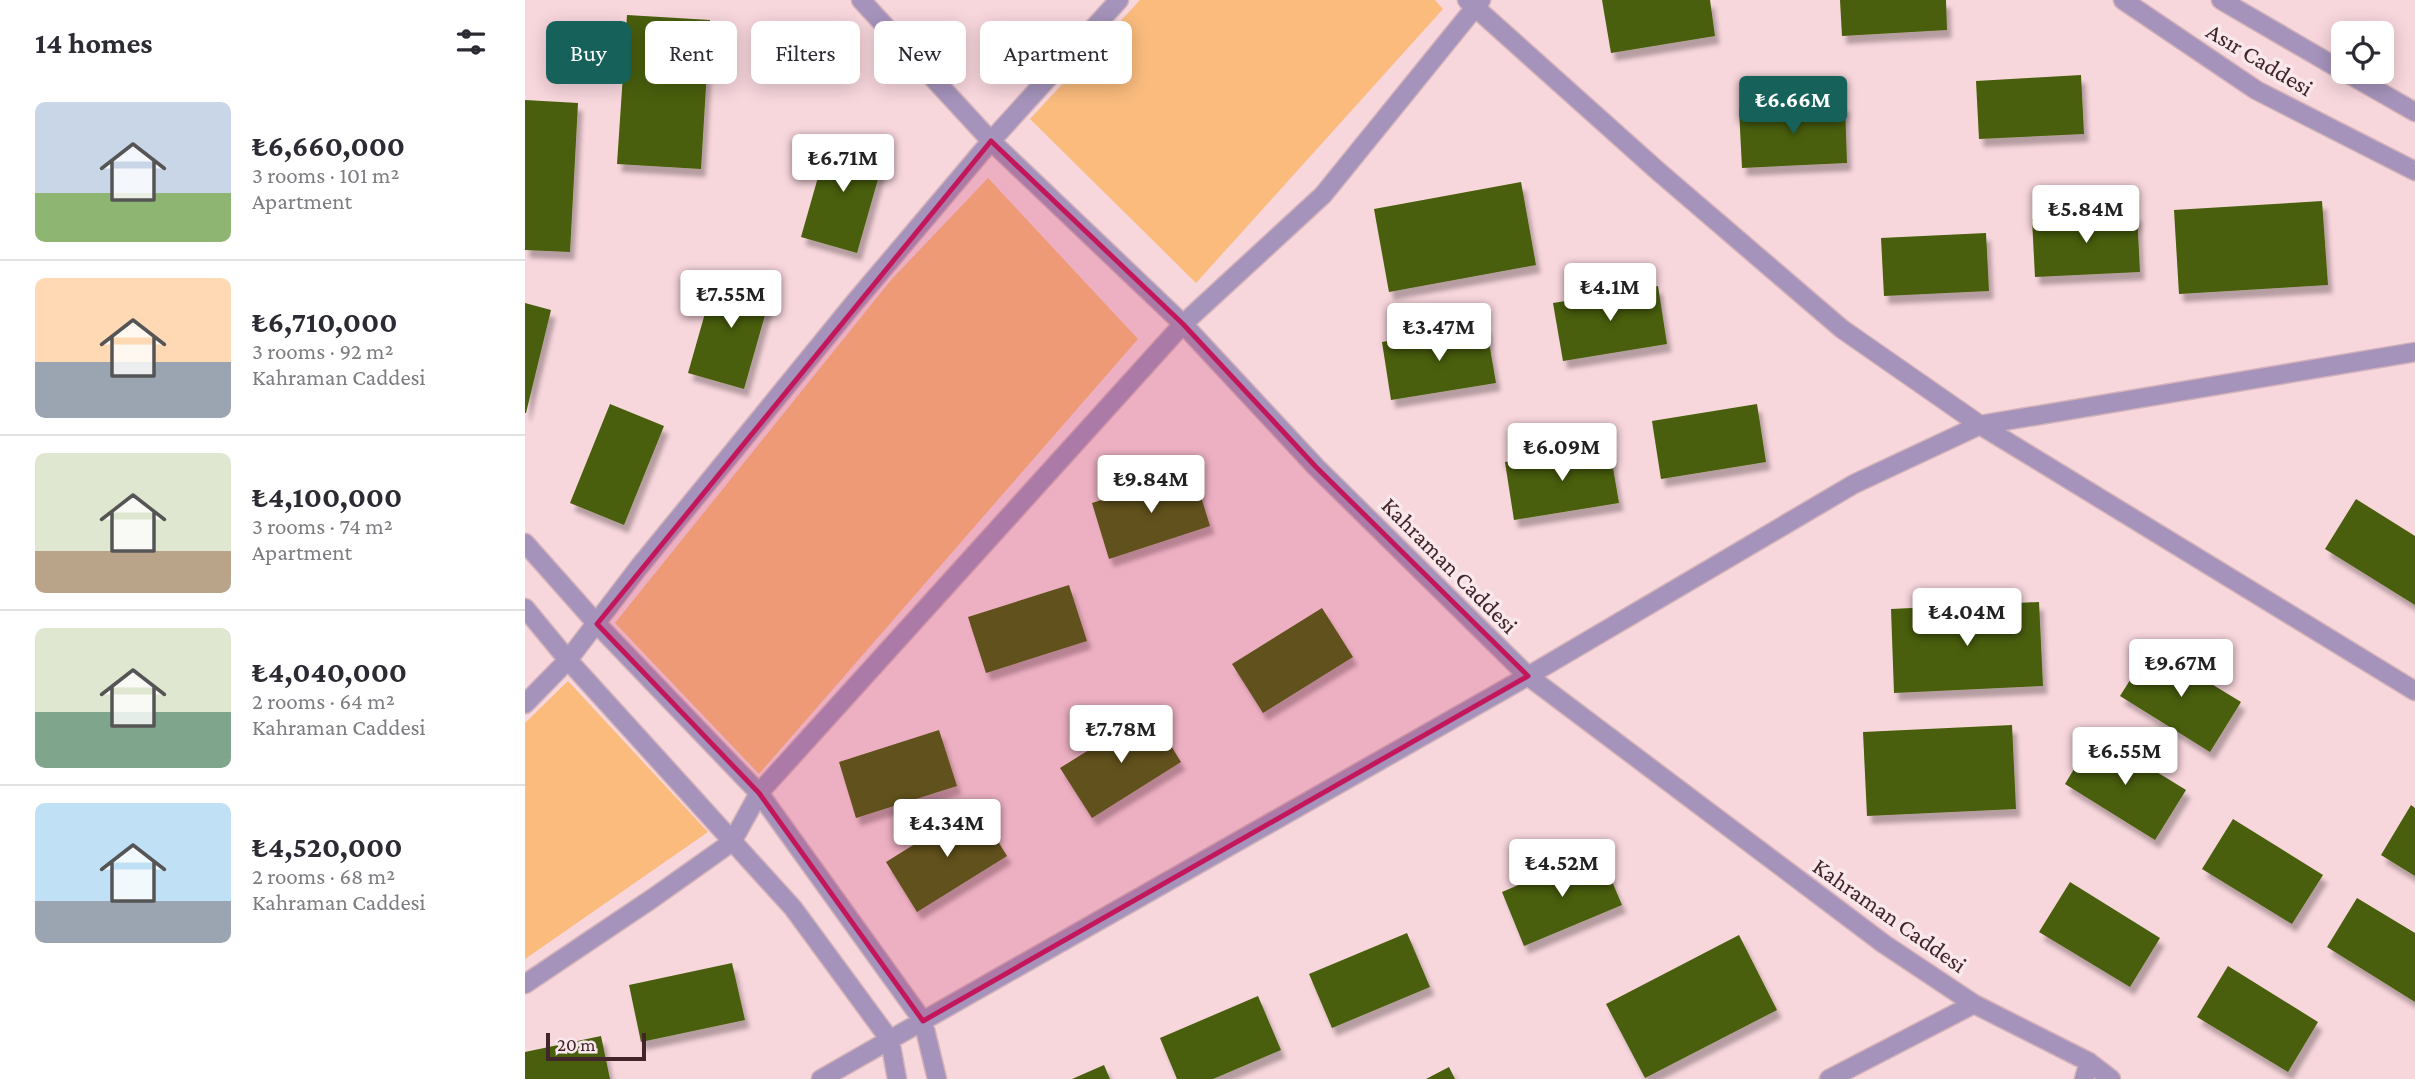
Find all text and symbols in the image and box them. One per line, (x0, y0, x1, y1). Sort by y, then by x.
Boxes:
street label: Asır Caddesi (2202, 17, 2318, 101)
chip: Buy (546, 21, 631, 84)
chip: Rent (645, 21, 737, 84)
chip: Filters (751, 21, 860, 84)
chip: New (874, 21, 966, 84)
chip: Apartment (980, 21, 1132, 84)
map controls (2331, 21, 2394, 84)
button: locate (2331, 21, 2394, 84)
icon: filters (452, 23, 490, 61)
text: 14 homes (35, 26, 153, 59)
pin: ₺6.66M (1736, 76, 1850, 136)
text: ₺6.66M (1755, 86, 1831, 112)
text: ₺6,660,000 (252, 129, 405, 162)
icon: home (91, 130, 175, 214)
pin: ₺6.71M (786, 134, 900, 194)
text: ₺6.71M (808, 144, 878, 170)
text: 3 rooms · 101 m² (252, 162, 399, 188)
pin: ₺5.84M (2029, 186, 2143, 245)
text: Apartment (252, 188, 352, 214)
text: ₺5.84M (2048, 195, 2124, 221)
pin: ₺4.1M (1561, 264, 1659, 323)
pin: ₺7.55M (674, 270, 788, 330)
text: ₺4.1M (1580, 273, 1640, 299)
text: ₺7.55M (696, 280, 766, 306)
pin: ₺3.47M (1382, 304, 1496, 363)
text: ₺6,710,000 (252, 305, 398, 338)
icon: home (91, 306, 175, 390)
text: ₺3.47M (1403, 313, 1475, 339)
text: 3 rooms · 92 m² (252, 338, 393, 364)
text: Kahraman Caddesi (252, 364, 426, 390)
pin: ₺6.09M (1505, 424, 1619, 483)
text: ₺6.09M (1524, 433, 1600, 459)
pin: ₺9.84M (1094, 456, 1208, 515)
text: ₺9.84M (1114, 465, 1188, 491)
text: ₺4,100,000 (252, 480, 402, 513)
icon: home (91, 481, 175, 565)
street label: Kahraman Caddesi (1376, 491, 1524, 639)
text: 3 rooms · 74 m² (252, 513, 393, 539)
text: Apartment (252, 539, 352, 565)
pin: ₺4.04M (1910, 588, 2024, 648)
text: ₺4.04M (1929, 598, 2005, 624)
pin: ₺9.67M (2124, 640, 2238, 699)
text: ₺9.67M (2145, 649, 2217, 675)
text: ₺4,040,000 (252, 655, 407, 688)
icon: home (91, 656, 175, 740)
text: 2 rooms · 64 m² (252, 688, 395, 714)
pin: ₺7.78M (1064, 706, 1178, 765)
text: Kahraman Caddesi (252, 714, 426, 740)
text: ₺7.78M (1086, 715, 1156, 741)
pin: ₺6.55M (2068, 728, 2182, 787)
text: ₺6.55M (2088, 737, 2162, 763)
pin: ₺4.34M (890, 800, 1004, 859)
text: ₺4.34M (910, 809, 984, 835)
text: ₺4,520,000 (252, 830, 402, 863)
icon: home (91, 831, 175, 915)
pin: ₺4.52M (1505, 839, 1619, 899)
text: ₺4.52M (1525, 849, 1599, 875)
street label: Kahraman Caddesi (1808, 852, 1972, 978)
text: 2 rooms · 68 m² (252, 863, 395, 889)
text: Kahraman Caddesi (252, 889, 426, 915)
scale bar (546, 1030, 646, 1062)
text: 20 m (557, 1034, 596, 1055)

